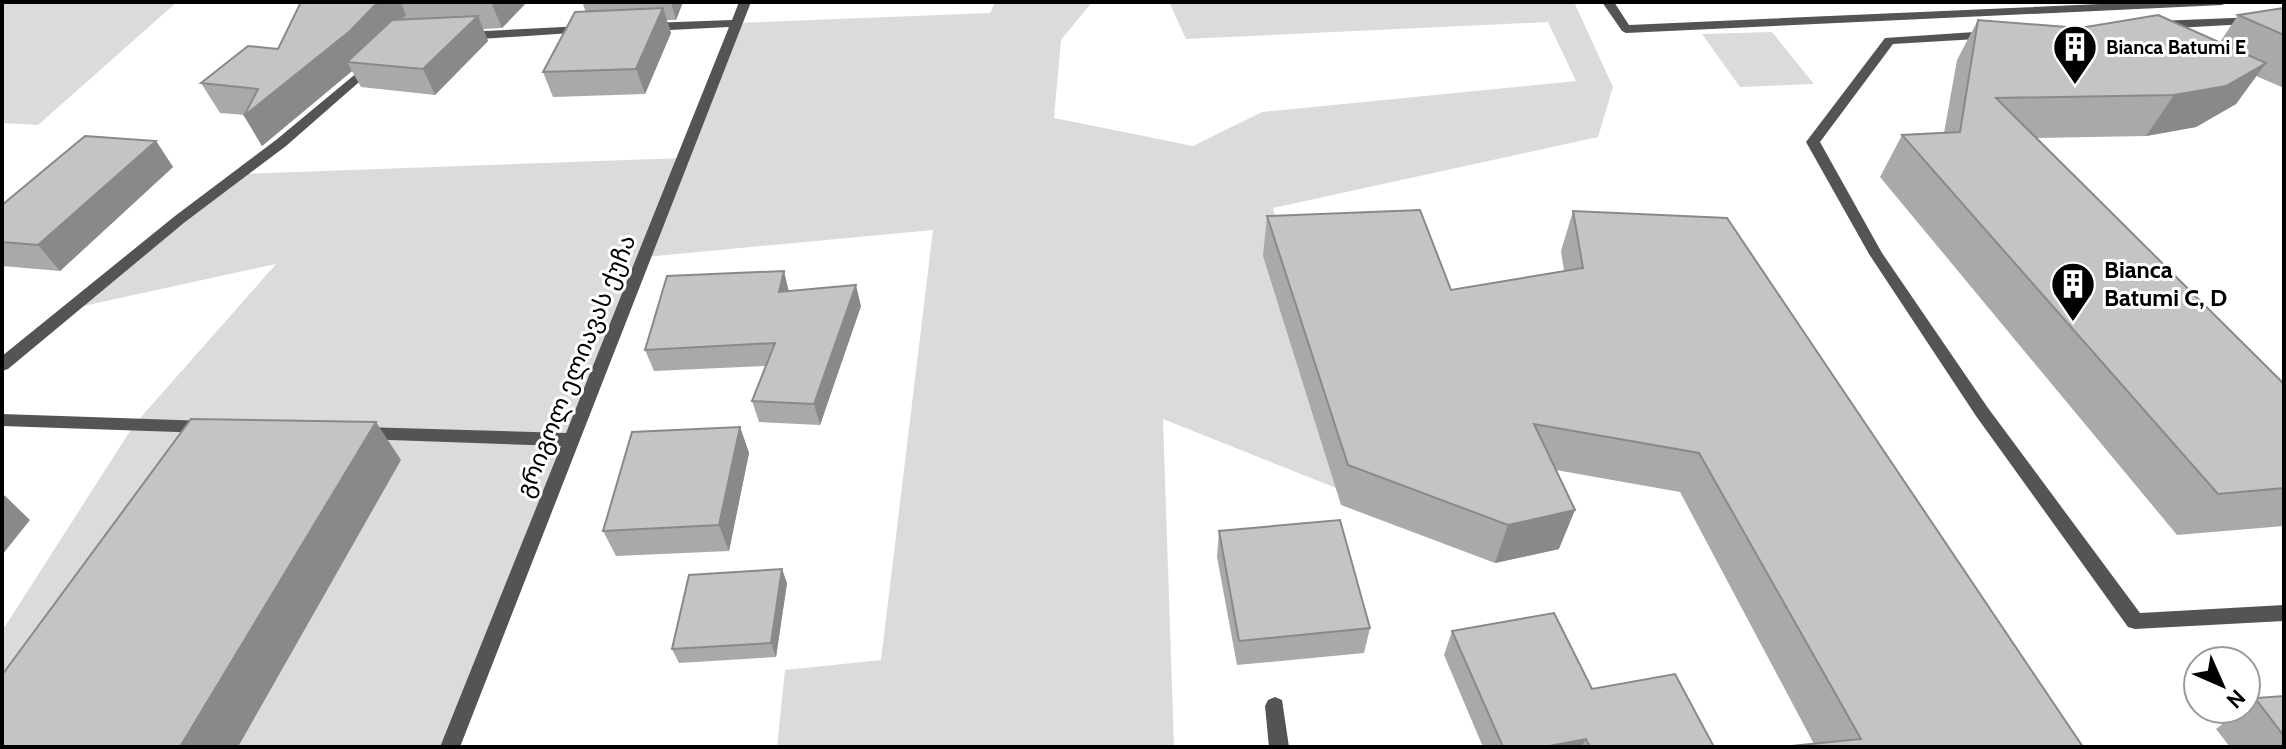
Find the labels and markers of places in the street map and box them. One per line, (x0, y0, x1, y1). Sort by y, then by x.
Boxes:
building icon: Bianca Batumi E (2051, 23, 2099, 86)
place label: Bianca Batumi E (2106, 35, 2246, 59)
place label: Bianca Batumi C, D (2104, 255, 2227, 312)
building icon: Bianca Batumi C, D (2049, 260, 2097, 323)

